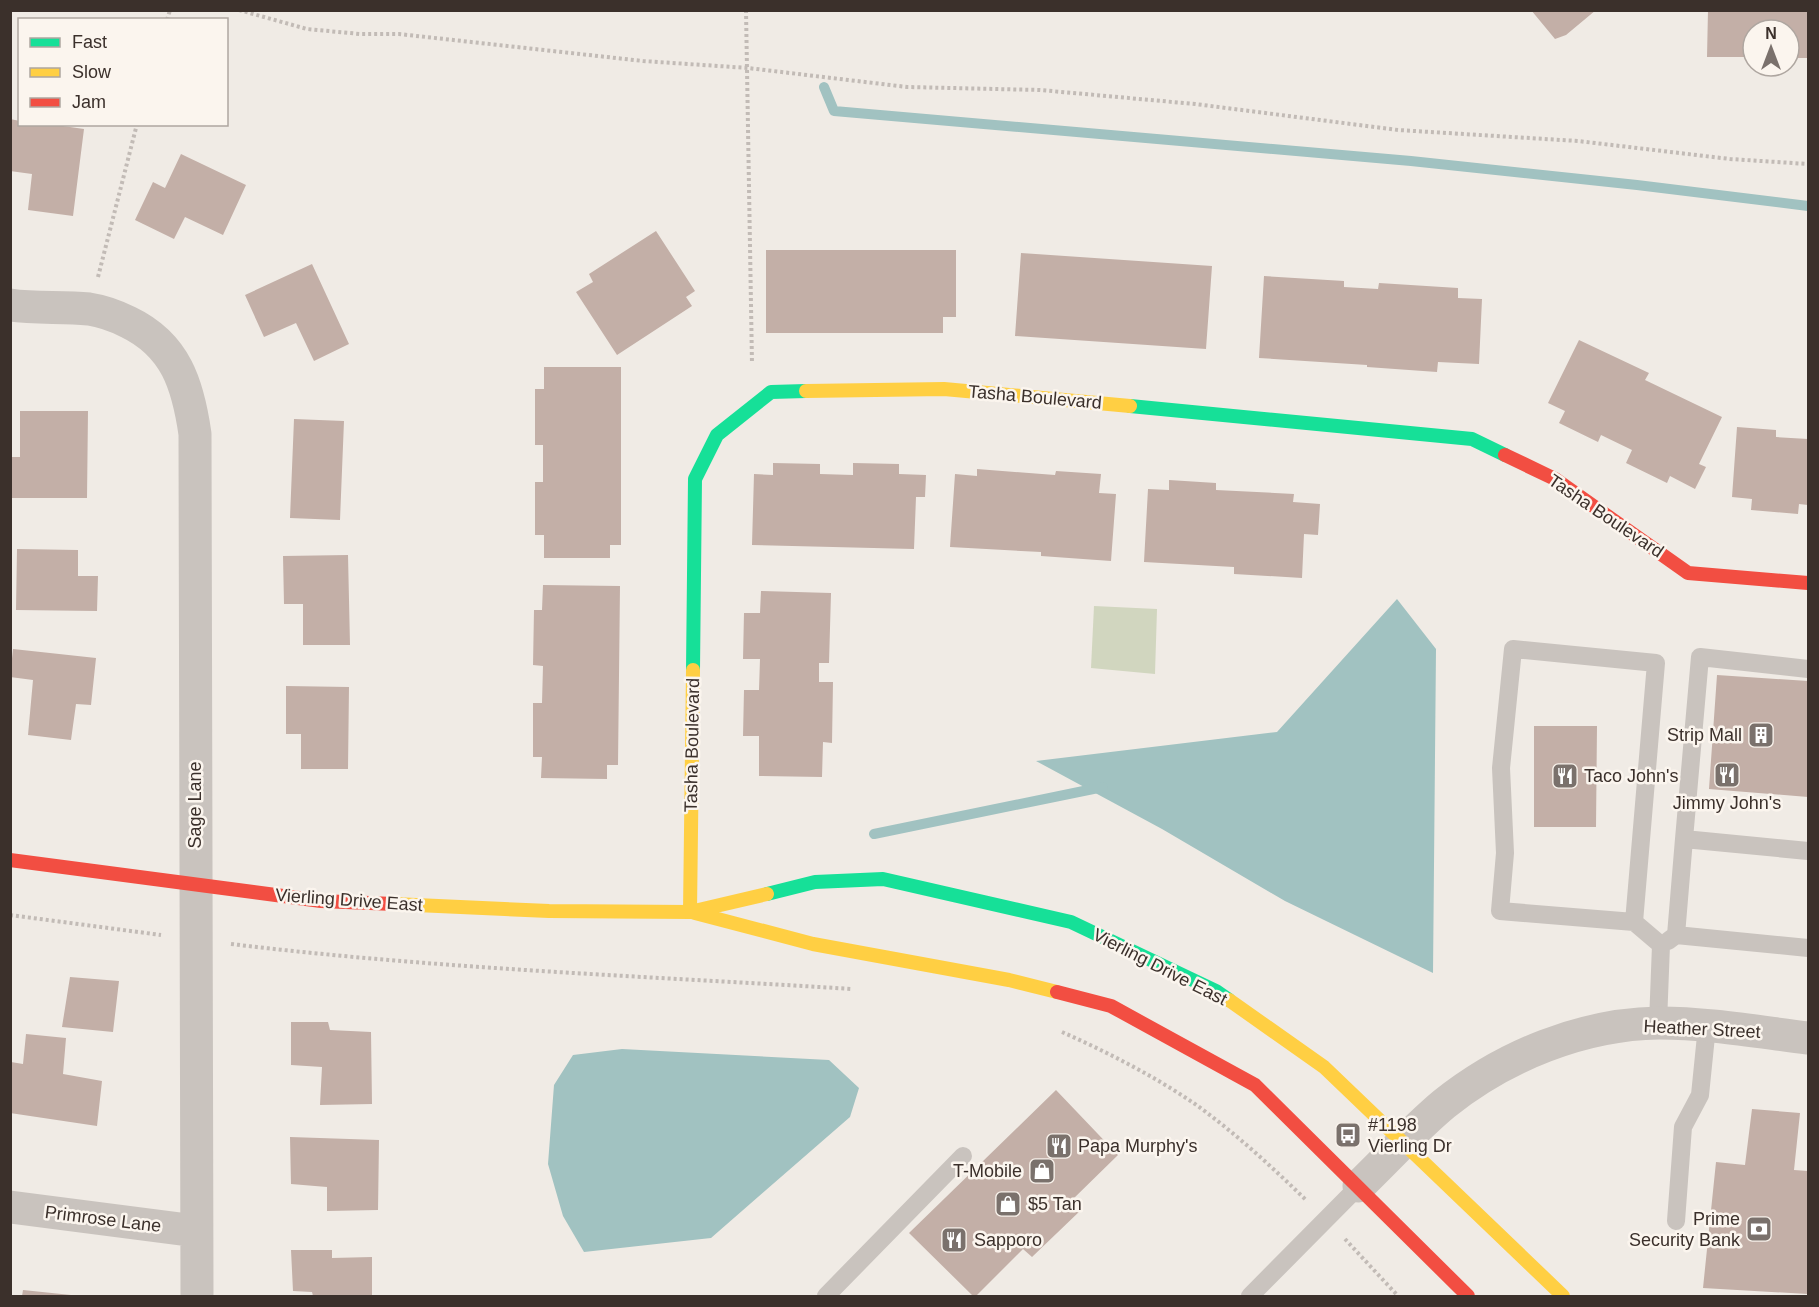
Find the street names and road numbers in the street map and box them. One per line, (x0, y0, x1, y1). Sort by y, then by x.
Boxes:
street label: Tasha Boulevard (967, 381, 1103, 413)
street label: Tasha Boulevard (1545, 470, 1667, 562)
street label: Tasha Boulevard (681, 678, 703, 812)
street label: Sage Lane (185, 761, 205, 849)
street label: Vierling Drive East (275, 885, 423, 915)
street label: Vierling Drive East (1090, 925, 1230, 1009)
street label: Heather Street (1643, 1016, 1761, 1042)
street label: Primrose Lane (44, 1202, 162, 1236)

